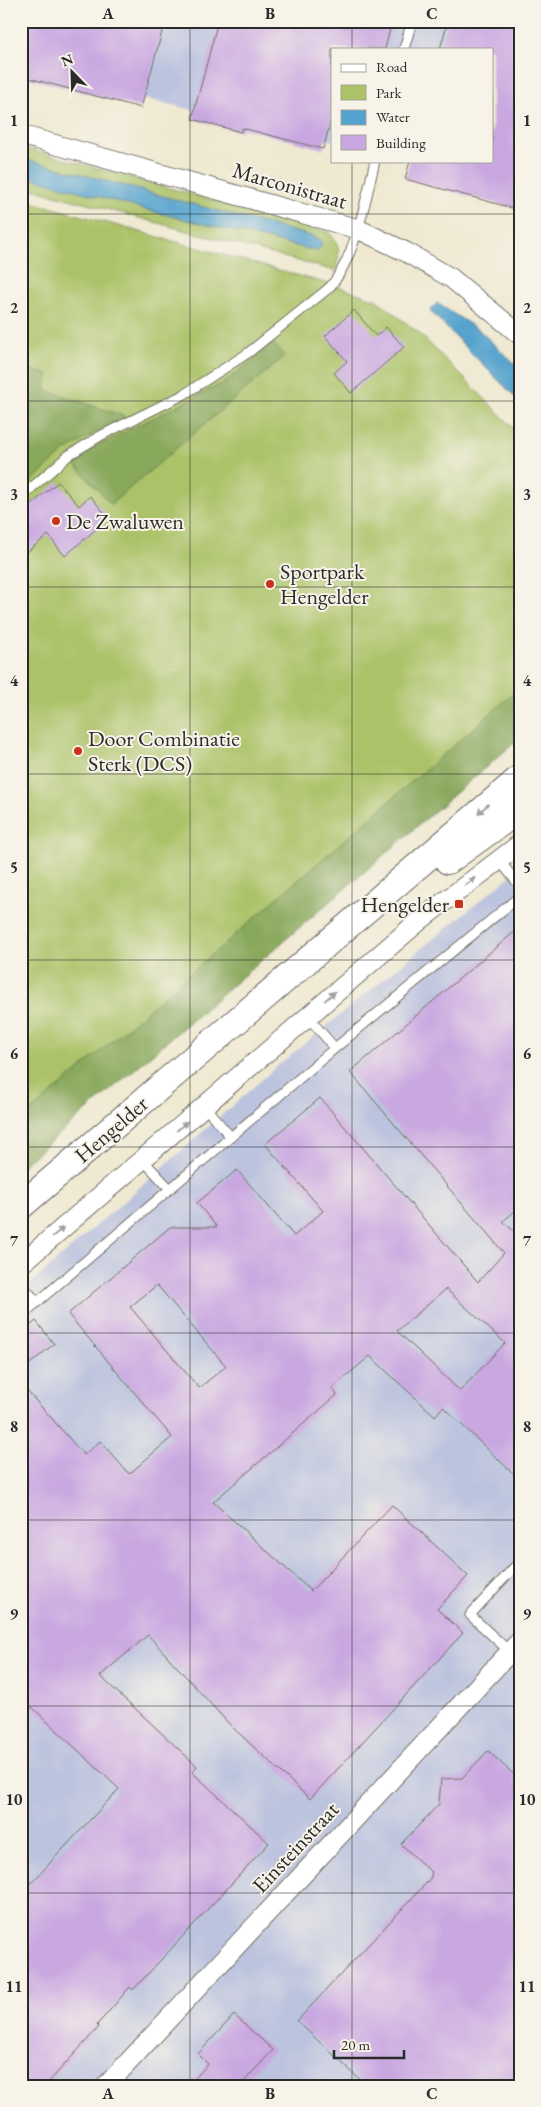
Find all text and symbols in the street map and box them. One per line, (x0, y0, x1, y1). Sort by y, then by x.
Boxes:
text: A (101, 3, 114, 24)
text: B (265, 3, 275, 24)
text: C (426, 3, 438, 24)
north arrow (48, 48, 98, 98)
legend (331, 48, 494, 162)
text: N (58, 49, 76, 71)
text: Road (376, 57, 408, 76)
text: Park (376, 83, 403, 102)
text: Water (376, 107, 410, 126)
text: 1 (10, 110, 18, 131)
text: 1 (523, 110, 531, 131)
text: Building (376, 133, 426, 152)
street label: Marconistraat (229, 155, 351, 216)
text: 2 (10, 297, 19, 318)
text: 2 (523, 297, 532, 318)
text: 3 (10, 484, 18, 505)
text: 3 (523, 484, 531, 505)
place label: De Zwaluwen (66, 507, 184, 536)
marker: De Zwaluwen (50, 515, 62, 527)
place label: Sportpark Hengelder (280, 557, 369, 611)
marker: Sportpark Hengelder (264, 578, 276, 590)
text: 4 (10, 670, 19, 691)
text: 4 (523, 670, 532, 691)
place label: Door Combinatie Sterk (DCS) (88, 724, 240, 778)
marker: Door Combinatie Sterk (DCS) (72, 745, 84, 757)
one-way arrow (476, 804, 489, 815)
text: 5 (10, 857, 18, 878)
text: 5 (523, 857, 531, 878)
one-way arrow (463, 877, 476, 888)
place label: Hengelder (360, 890, 450, 919)
marker: Hengelder (453, 898, 465, 910)
one-way arrow (324, 991, 337, 1002)
text: 6 (10, 1043, 19, 1064)
text: 6 (523, 1043, 532, 1064)
street label: Hengelder (68, 1089, 155, 1169)
one-way arrow (175, 1120, 187, 1132)
one-way arrow (52, 1227, 65, 1238)
text: 7 (10, 1230, 19, 1251)
text: 7 (523, 1230, 532, 1251)
text: 8 (10, 1416, 18, 1437)
text: 8 (523, 1416, 531, 1437)
text: 9 (10, 1603, 19, 1624)
text: 9 (523, 1603, 532, 1624)
text: 10 (6, 1789, 23, 1810)
text: 10 (519, 1789, 536, 1810)
street label: Einsteinstraat (246, 1795, 345, 1899)
text: 11 (6, 1976, 22, 1997)
text: 11 (519, 1976, 535, 1997)
scale bar (334, 2027, 404, 2059)
text: 20 m (341, 2035, 370, 2054)
text: A (101, 2083, 114, 2104)
text: B (265, 2083, 275, 2104)
text: C (426, 2083, 438, 2104)

